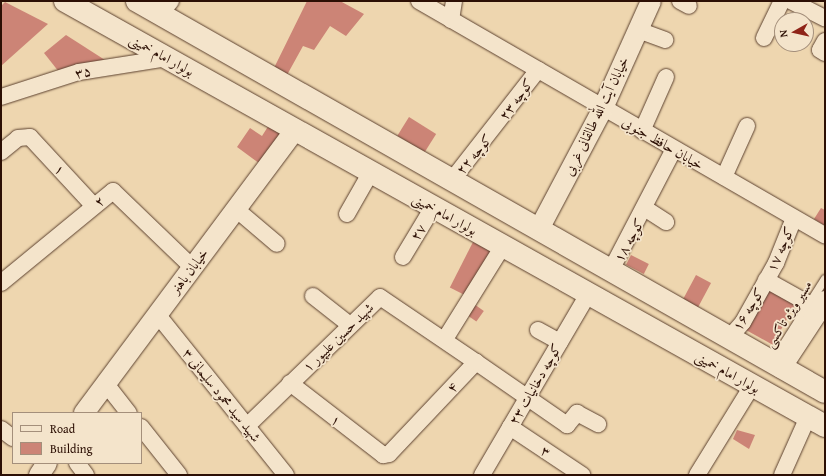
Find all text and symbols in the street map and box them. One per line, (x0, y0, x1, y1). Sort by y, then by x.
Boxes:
north arrow (774, 12, 814, 52)
text: N (775, 29, 792, 38)
street label: بولوار امام خمینی (127, 30, 197, 80)
street label: خیابان آیت الله طالقانی غربی (560, 54, 632, 178)
street label: ۳۵ (73, 62, 93, 82)
street label: کوچه ۲۳ (495, 75, 537, 123)
street label: خیابان حافظ جنوبی (619, 113, 707, 173)
street label: کوچه ۲۲ (452, 130, 496, 178)
street label: ۱ (51, 160, 69, 178)
street label: بولوار امام خمینی (410, 189, 480, 239)
street label: ۲ (90, 192, 108, 210)
street label: کوچه ۱۸ (610, 215, 648, 265)
street label: ۲۷ (407, 221, 429, 243)
street label: کوچه ۱۷ (763, 224, 797, 274)
street label: خیابان باهنر (166, 245, 212, 297)
street label: مسیر ویژه تاکسی (761, 277, 815, 351)
street label: کوچه ۱۶ (728, 284, 768, 334)
street label: شهید حسین علیپور ۱ (299, 299, 377, 375)
street label: کوچه دخانیات ۲۳ (505, 341, 565, 427)
street label: شهید سید محمود سلیمانی ۳ (179, 345, 265, 445)
street label: بولوار امام خمینی (693, 347, 763, 397)
street label: ۴ (443, 378, 461, 396)
street label: ۱ (328, 411, 344, 429)
legend (12, 412, 142, 464)
text: Road (50, 420, 75, 437)
text: Building (50, 440, 93, 457)
street label: ۳ (538, 442, 554, 460)

